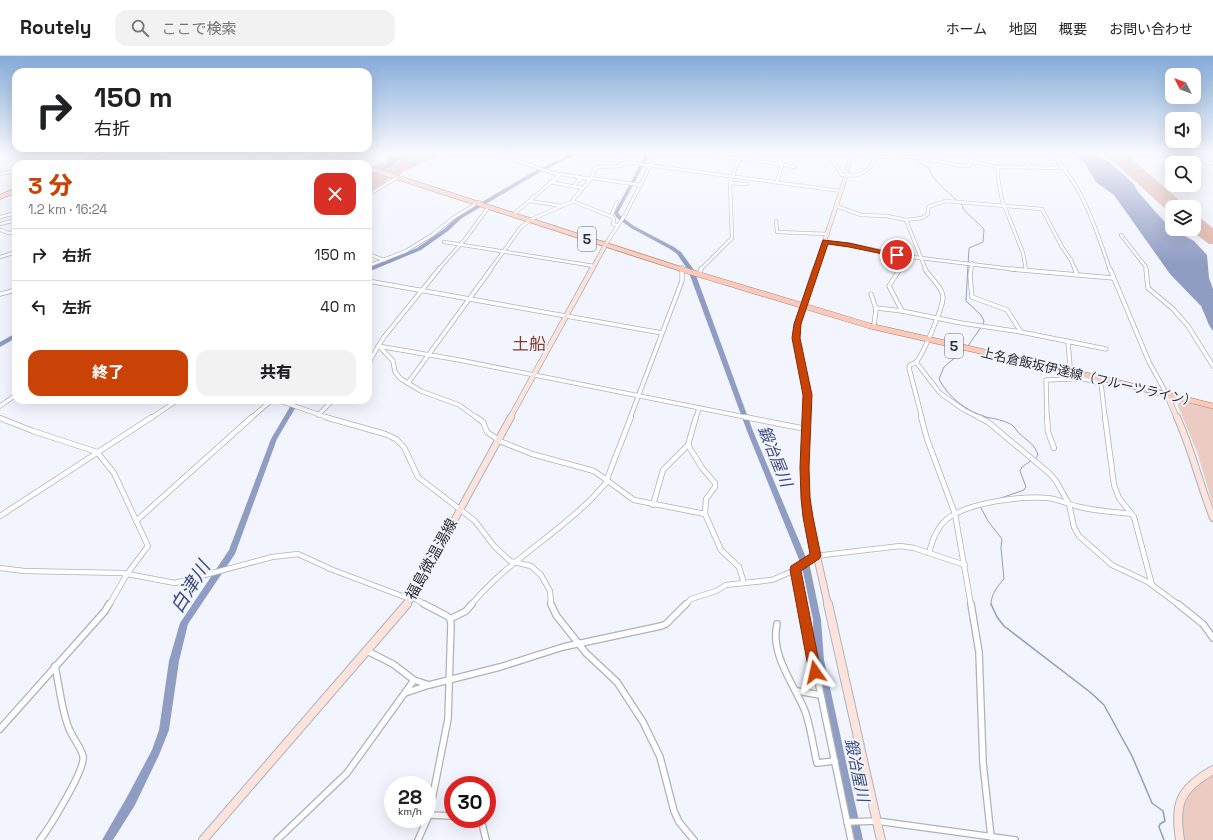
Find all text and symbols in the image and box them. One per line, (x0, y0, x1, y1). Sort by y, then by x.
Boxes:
search box (115, 10, 395, 46)
text: Routely (20, 15, 91, 40)
icon: search (129, 17, 151, 39)
text: ここで検索 (161, 19, 236, 38)
text: ホーム (945, 20, 987, 38)
text: 地図 (1009, 20, 1037, 38)
text: 概要 (1059, 20, 1087, 38)
text: お問い合わせ (1109, 20, 1193, 38)
north arrow (1165, 68, 1201, 104)
map controls (1165, 68, 1201, 236)
text: 150 m (94, 79, 173, 115)
icon: right (28, 84, 80, 136)
button: sound (1165, 112, 1201, 148)
text: 右折 (94, 117, 130, 140)
button: search (1165, 156, 1201, 192)
text: 3 分 (28, 170, 73, 201)
button: close (314, 173, 356, 215)
button: layers (1165, 200, 1201, 236)
text: 1.2 km · 16:24 (28, 201, 107, 218)
road number: 5 (578, 227, 596, 251)
pin (880, 238, 914, 272)
icon: right (28, 244, 50, 266)
icon: arrive (886, 244, 908, 266)
text: 150 m (314, 245, 356, 264)
text: 右折 (62, 246, 92, 265)
icon: left (28, 296, 50, 318)
text: 40 m (320, 297, 356, 316)
text: 左折 (62, 298, 92, 317)
district label: 土船 (512, 333, 546, 355)
road number: 5 (945, 334, 963, 358)
street label: 上名倉飯坂伊達線（フルーツライン） (980, 344, 1198, 410)
button: 終了 (28, 350, 188, 396)
button: 共有 (196, 350, 356, 396)
water label: 鍛冶屋川 (753, 422, 797, 491)
street label: 福島微温湯線 (401, 515, 461, 603)
water label: 白津川 (164, 555, 217, 618)
position arrow (794, 651, 836, 693)
water label: 鍛冶屋川 (840, 737, 874, 805)
speed limit sign: 30 (444, 776, 496, 828)
text: 28 (398, 784, 422, 810)
text: km/h (398, 805, 422, 818)

